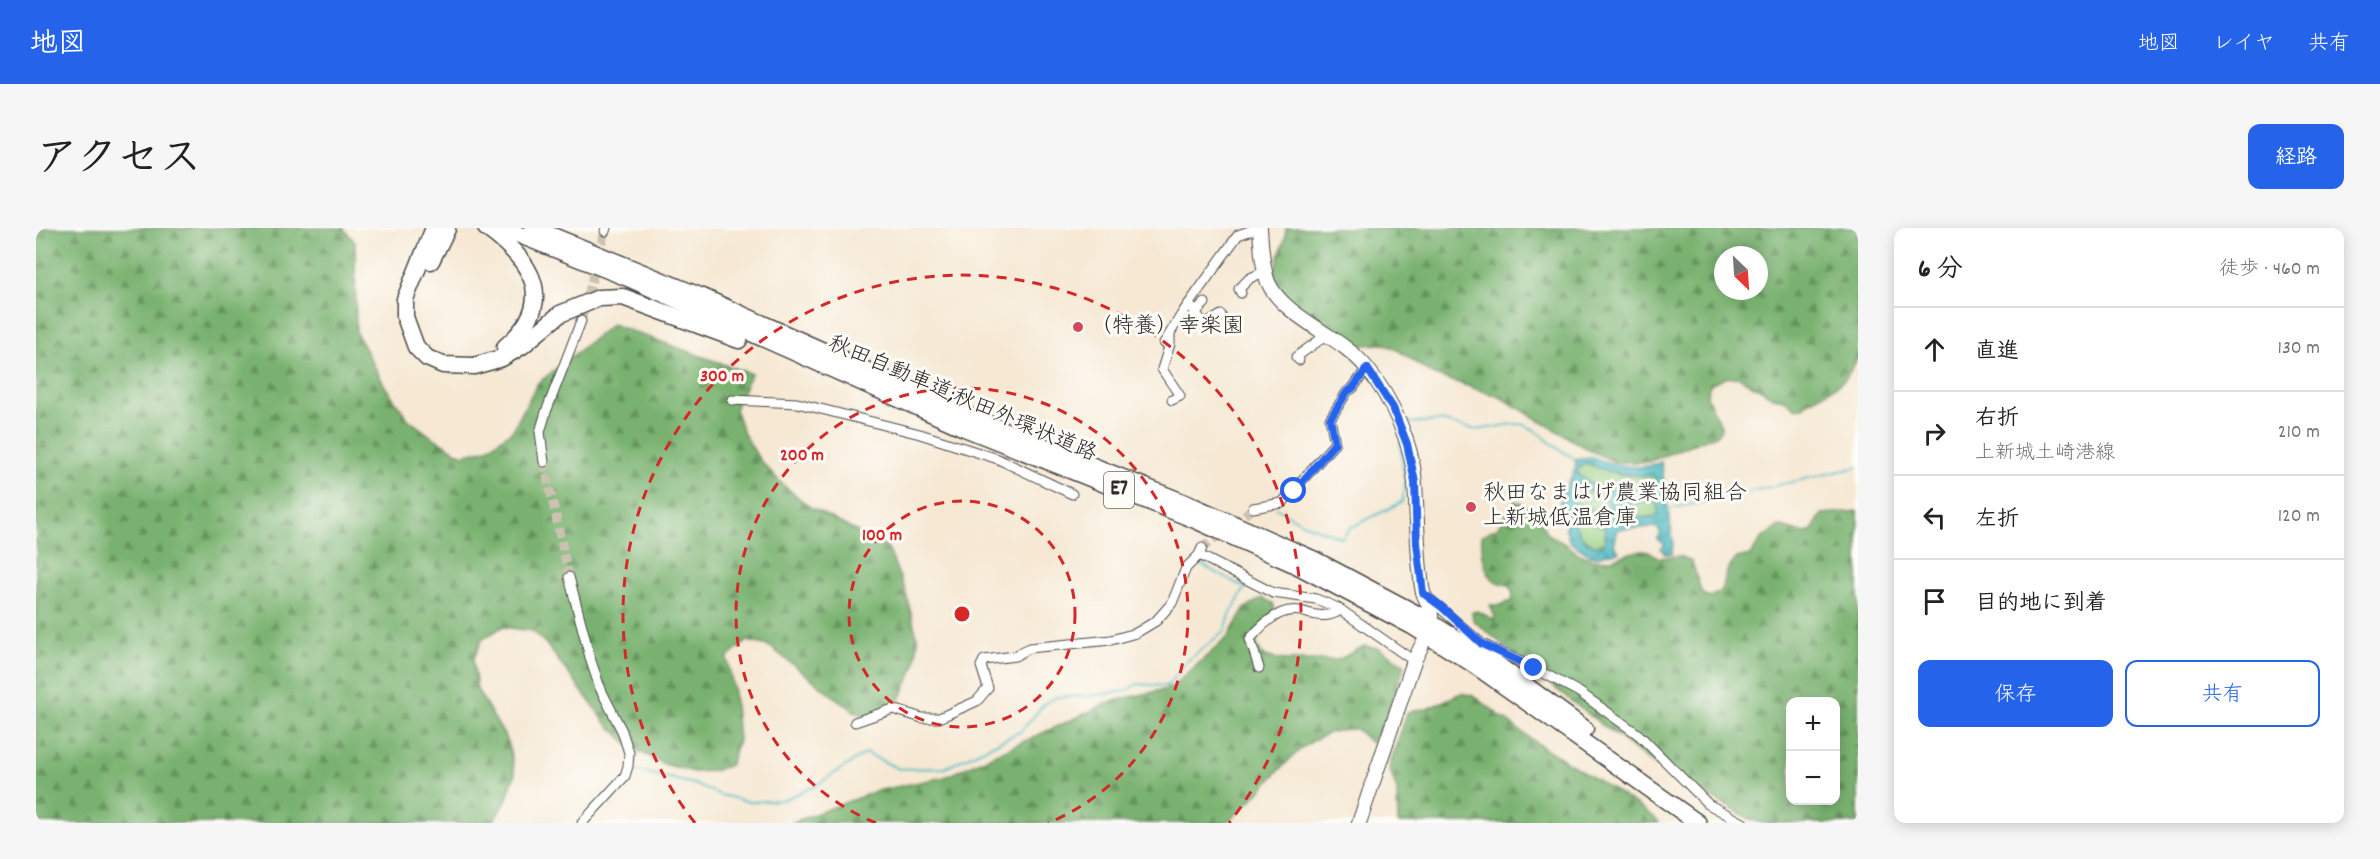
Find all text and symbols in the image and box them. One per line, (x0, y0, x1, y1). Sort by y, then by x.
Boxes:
text: 地図 (30, 26, 86, 66)
text: 地図 (2138, 30, 2180, 60)
text: レイヤ (2213, 30, 2275, 60)
text: 共有 (2308, 30, 2350, 60)
button: 経路 (2248, 124, 2344, 189)
text: アクセス (36, 132, 201, 192)
north arrow (1714, 246, 1768, 300)
text: 6 分 (1918, 252, 1963, 289)
text: 徒歩 · 460 m (2219, 256, 2320, 284)
place label: （特養）幸楽園 (1090, 312, 1244, 343)
marker: （特養）幸楽園 (1071, 320, 1085, 334)
street label: 秋田自動車道;秋田外環状道路 (823, 329, 1101, 471)
icon: ahead (1918, 333, 1951, 366)
text: 130 m (2278, 335, 2320, 363)
text: 直進 (1975, 337, 2019, 368)
text: 300 m (700, 365, 744, 390)
text: 右折 (1975, 404, 2019, 435)
icon: right (1918, 417, 1951, 450)
text: 210 m (2278, 419, 2320, 447)
text: 上新城土崎港線 (1975, 440, 2115, 468)
text: 200 m (780, 444, 824, 469)
road number: E7 (1104, 472, 1134, 508)
route start (1280, 477, 1306, 503)
place label: 秋田なまはげ農業協同組合 上新城低温倉庫 (1483, 479, 1747, 535)
marker: 秋田なまはげ農業協同組合 上新城低温倉庫 (1464, 500, 1478, 514)
icon: left (1918, 501, 1951, 534)
text: 120 m (2278, 503, 2320, 531)
text: 左折 (1975, 505, 2019, 536)
text: 100 m (862, 524, 902, 549)
icon: arrive (1918, 585, 1951, 618)
text: 目的地に到着 (1975, 589, 2107, 620)
centre of rings (952, 604, 972, 624)
route end (1520, 654, 1546, 680)
button: 保存 (1918, 660, 2113, 727)
button: 共有 (2125, 660, 2320, 727)
map controls (1786, 697, 1840, 805)
button: + (1786, 697, 1840, 751)
button: − (1786, 751, 1840, 805)

